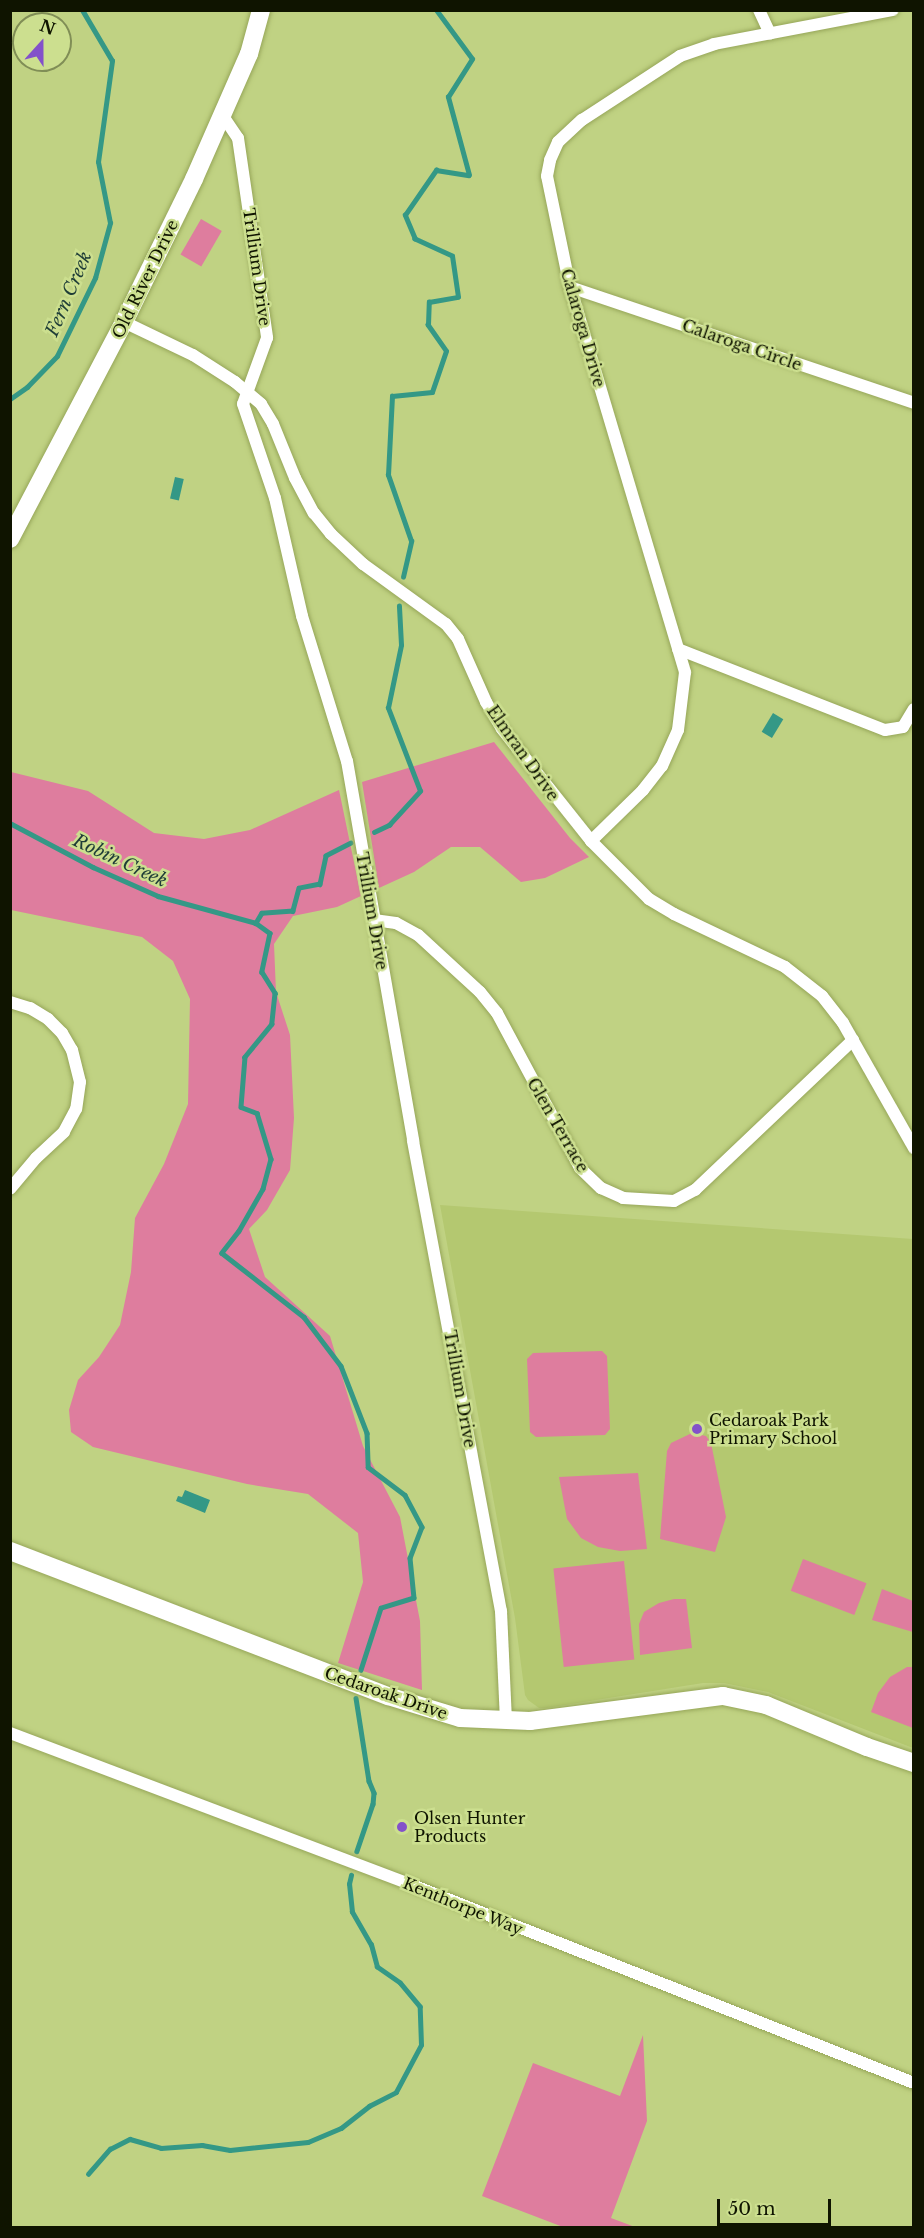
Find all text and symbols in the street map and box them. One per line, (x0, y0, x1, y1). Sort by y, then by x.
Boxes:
north arrow (12, 12, 72, 72)
text: N (37, 15, 58, 39)
street label: Trillium Drive (239, 207, 275, 327)
street label: Old River Drive (108, 216, 182, 342)
water label: Fern Creek (41, 248, 97, 340)
street label: Calaroga Drive (557, 267, 609, 389)
street label: Calaroga Circle (680, 316, 804, 374)
street label: Elmran Drive (483, 702, 563, 804)
water label: Robin Creek (69, 830, 171, 892)
street label: Trillium Drive (352, 851, 392, 971)
street label: Glen Terrace (523, 1074, 593, 1176)
street label: Trillium Drive (440, 1329, 480, 1449)
place label: Cedaroak Park Primary School (709, 1410, 838, 1448)
marker: Cedaroak Park Primary School (690, 1422, 704, 1436)
street label: Cedaroak Drive (322, 1663, 450, 1723)
place label: Olsen Hunter Products (414, 1808, 525, 1846)
marker: Olsen Hunter Products (395, 1820, 409, 1834)
street label: Kenthorpe Way (400, 1873, 526, 1939)
scale bar (720, 2187, 834, 2225)
text: 50 m (728, 2198, 776, 2220)

